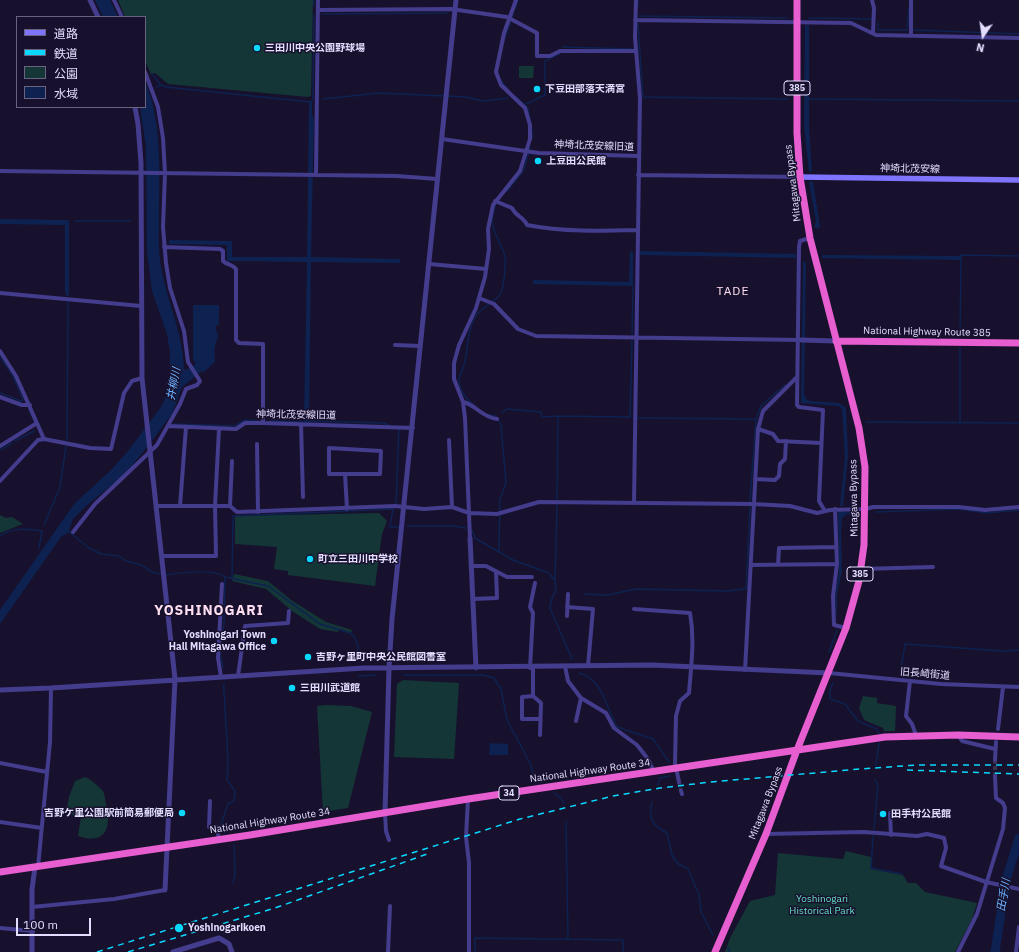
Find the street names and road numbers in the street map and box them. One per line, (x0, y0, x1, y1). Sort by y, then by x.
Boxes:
road number: 385 (784, 81, 810, 95)
street label: 神埼北茂安線旧道 (554, 139, 634, 153)
street label: Mitagawa Bypass (782, 144, 804, 222)
street label: 神埼北茂安線 (880, 162, 940, 176)
street label: National Highway Route 385 (863, 325, 991, 339)
street label: 神埼北茂安線旧道 (256, 408, 336, 422)
street label: Mitagawa Bypass (847, 459, 861, 537)
road number: 385 (847, 567, 873, 581)
street label: 旧長崎街道 (900, 666, 950, 682)
street label: National Highway Route 34 (529, 757, 651, 785)
street label: Mitagawa Bypass (747, 765, 785, 841)
road number: 34 (499, 786, 519, 800)
street label: National Highway Route 34 (209, 806, 331, 836)

